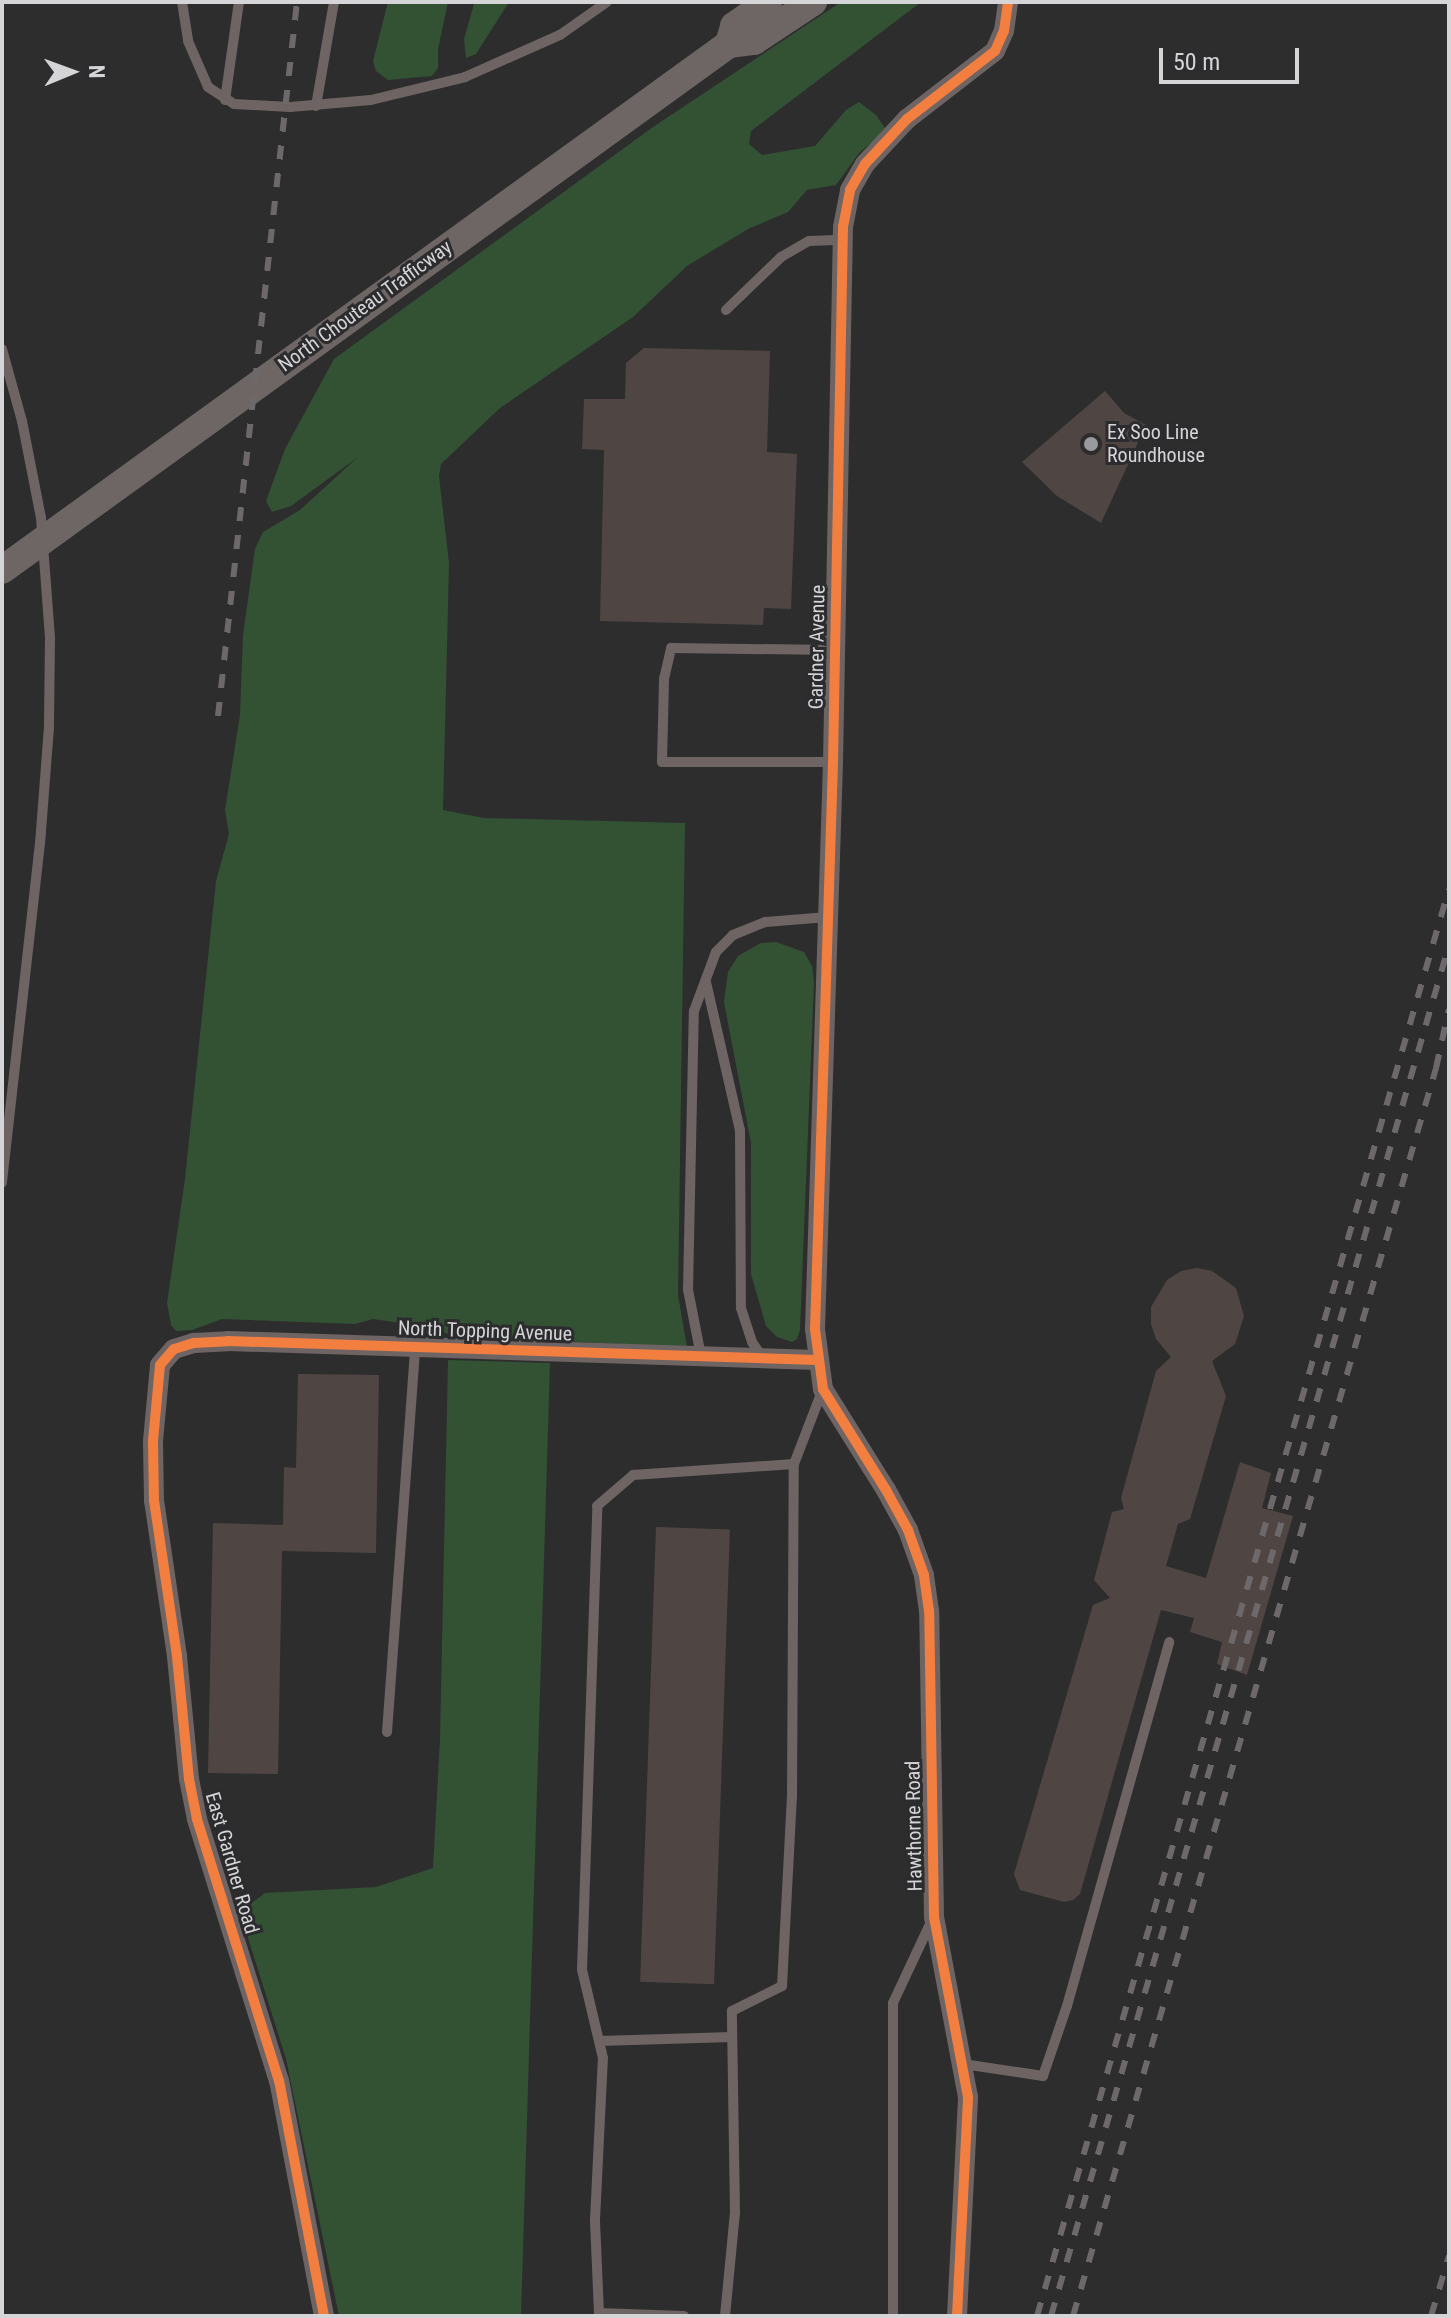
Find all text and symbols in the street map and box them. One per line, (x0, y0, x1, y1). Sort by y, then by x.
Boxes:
north arrow (32, 32, 112, 112)
scale bar (1163, 32, 1303, 82)
text: 50 m (1173, 48, 1220, 76)
text: N (84, 65, 109, 79)
street label: North Chouteau Trafficway (273, 235, 457, 377)
place label: Ex Soo Line Roundhouse (1107, 420, 1205, 467)
marker: Ex Soo Line Roundhouse (1082, 435, 1100, 453)
street label: Gardner Avenue (804, 585, 830, 709)
street label: North Topping Avenue (397, 1316, 573, 1346)
street label: Hawthorne Road (901, 1761, 927, 1891)
street label: East Gardner Road (200, 1789, 264, 1937)

